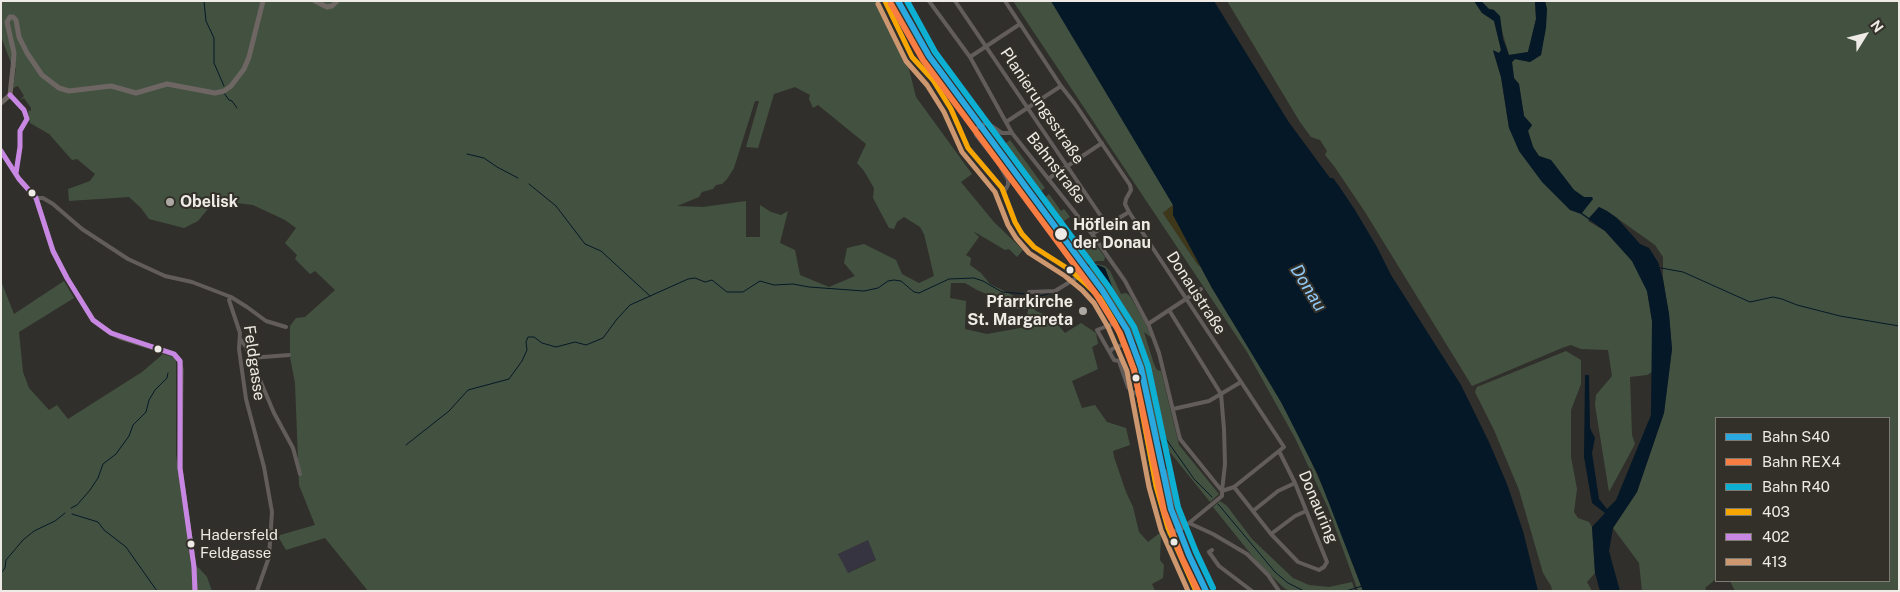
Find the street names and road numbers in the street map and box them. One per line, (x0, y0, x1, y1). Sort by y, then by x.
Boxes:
street label: Planierungsstraße (996, 44, 1088, 168)
street label: Bahnstraße (1022, 128, 1090, 208)
street label: Donaustraße (1162, 248, 1230, 338)
street label: Feldgasse (239, 324, 269, 402)
street label: Donauring (1294, 468, 1342, 546)

